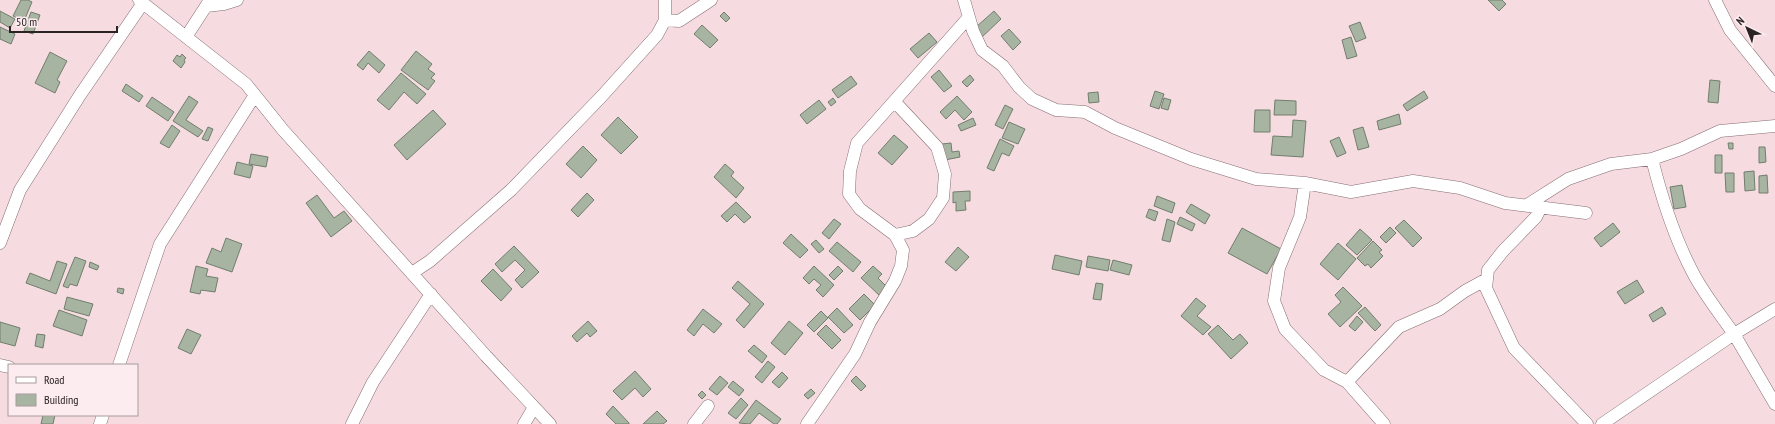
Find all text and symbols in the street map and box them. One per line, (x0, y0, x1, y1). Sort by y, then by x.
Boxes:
scale bar (10, 8, 117, 34)
north arrow (1727, 8, 1767, 48)
text: 50 m (16, 14, 37, 29)
text: N (1733, 14, 1747, 28)
legend (8, 364, 138, 416)
text: Road (44, 372, 64, 387)
text: Building (44, 392, 79, 407)

